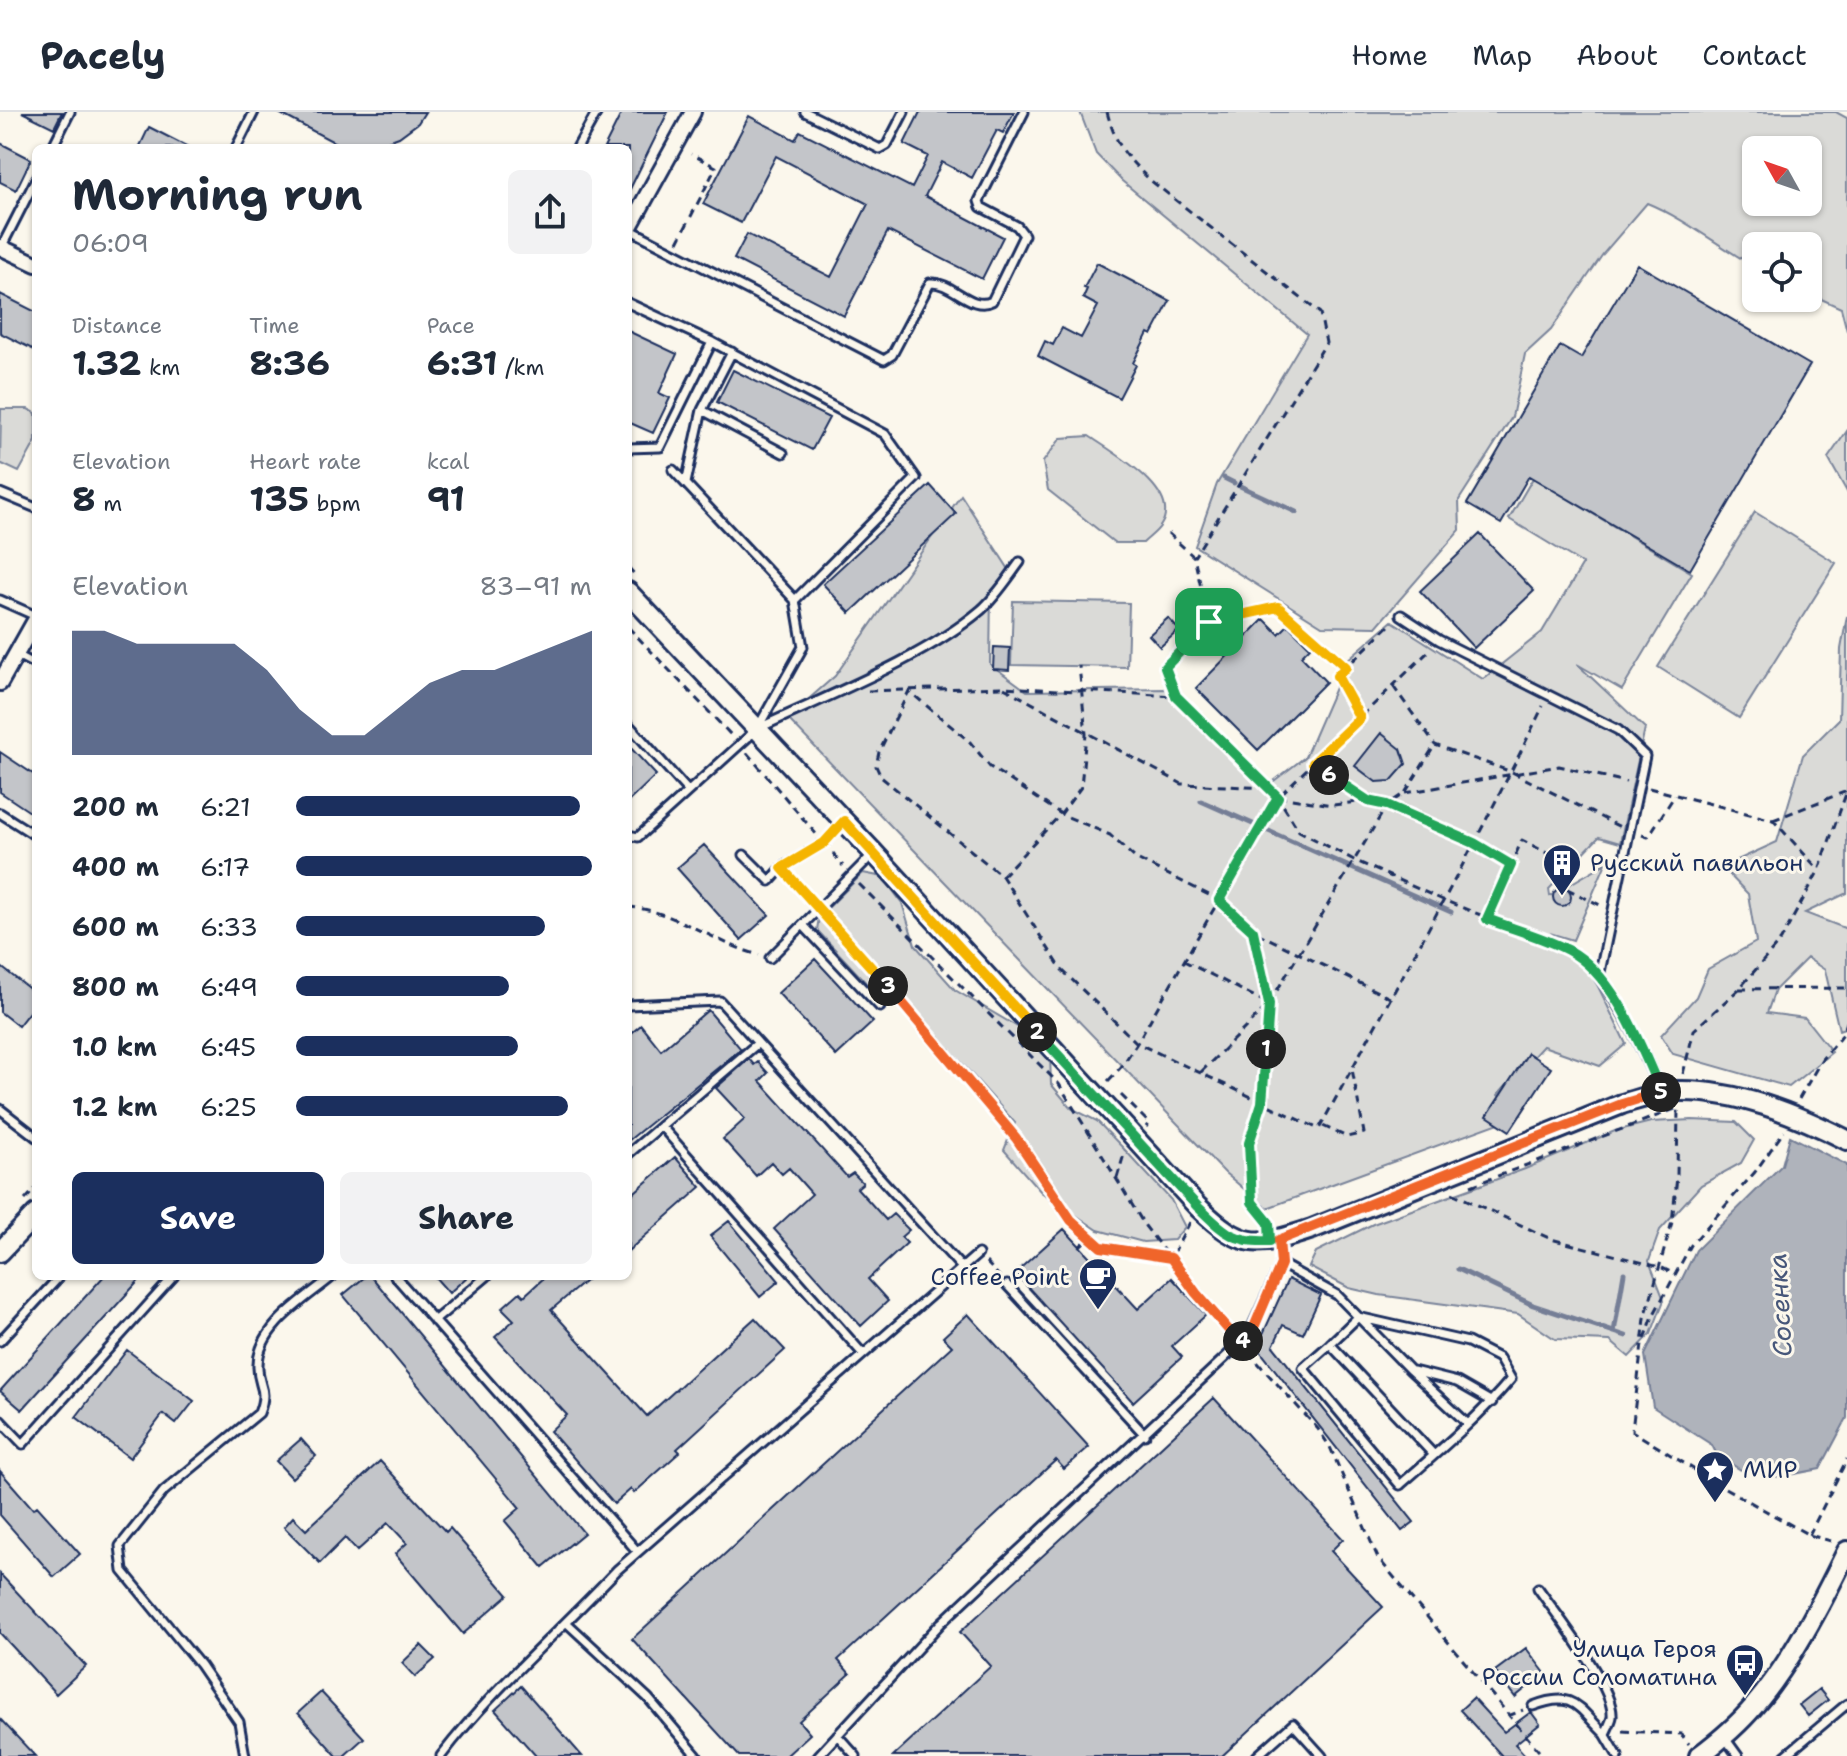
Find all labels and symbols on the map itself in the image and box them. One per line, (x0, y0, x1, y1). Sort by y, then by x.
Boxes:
north arrow (1742, 136, 1822, 216)
pin (1175, 588, 1243, 656)
pin: 6 (1309, 755, 1349, 795)
building icon: Русский павильон (1541, 842, 1583, 897)
place label: Русский павильон (1590, 847, 1803, 879)
pin: 3 (868, 966, 908, 1006)
pin: 2 (1017, 1012, 1057, 1052)
pin: 1 (1246, 1029, 1286, 1069)
pin: 5 (1641, 1072, 1681, 1112)
water label: Сосенка (1759, 1252, 1800, 1358)
cafe icon: Coffee Point (1077, 1256, 1119, 1311)
place label: Coffee Point (931, 1261, 1070, 1293)
pin: 4 (1223, 1321, 1263, 1361)
place icon: МИР (1694, 1449, 1736, 1504)
place label: МИР (1743, 1454, 1798, 1486)
place label: Улица Героя России Соломатина (1482, 1633, 1717, 1693)
bus stop icon: Улица Героя России Соломатина (1724, 1642, 1766, 1697)

